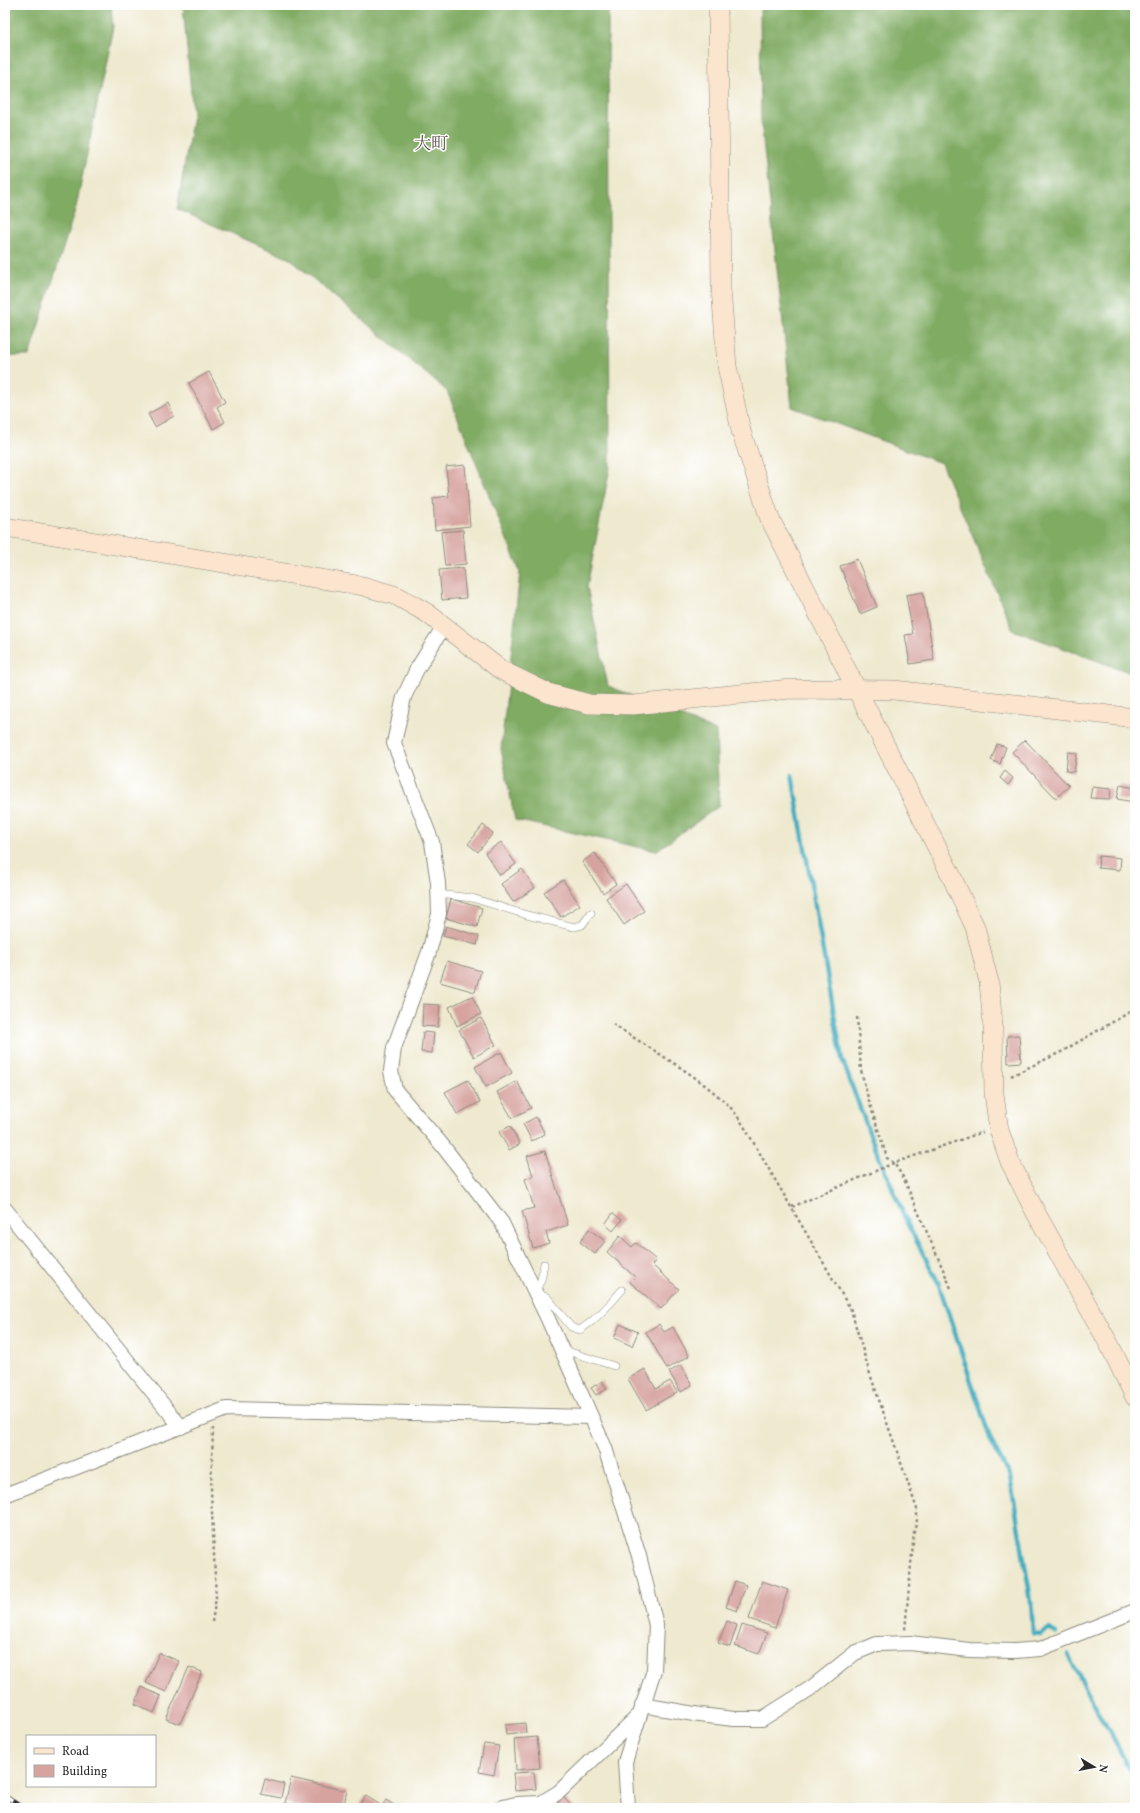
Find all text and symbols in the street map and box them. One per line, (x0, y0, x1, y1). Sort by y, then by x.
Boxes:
district label: 大町 (414, 133, 448, 156)
legend (26, 1735, 156, 1787)
text: Road (62, 1744, 89, 1760)
north arrow (1074, 1747, 1114, 1787)
text: N (1094, 1763, 1110, 1774)
text: Building (62, 1764, 107, 1780)

